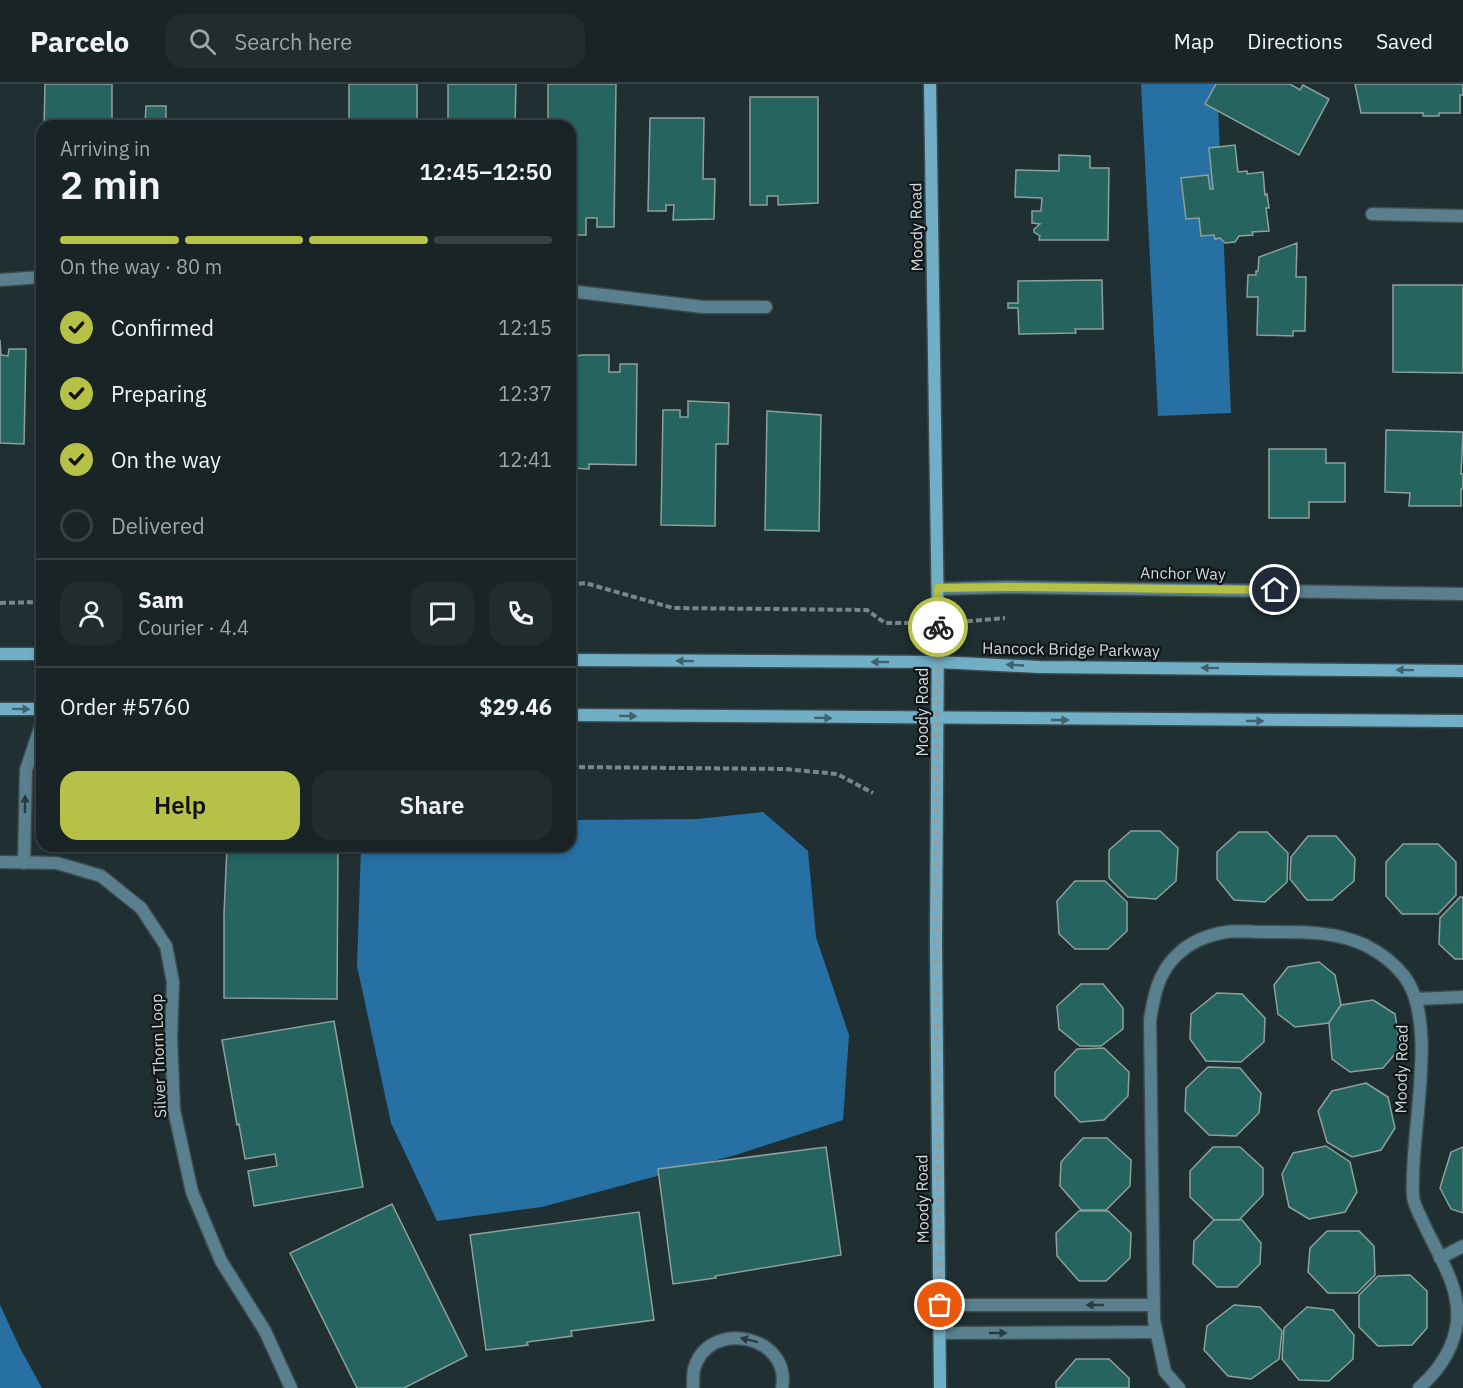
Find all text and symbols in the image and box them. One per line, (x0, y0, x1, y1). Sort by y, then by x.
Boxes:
search box (165, 14, 585, 68)
text: Parcelo (30, 23, 129, 60)
icon: search (186, 25, 219, 58)
text: Search here (234, 27, 352, 56)
text: Map (1174, 27, 1214, 55)
text: Directions (1247, 27, 1343, 55)
text: Saved (1376, 27, 1433, 55)
text: Arriving in (60, 135, 150, 162)
text: 12:45–12:50 (419, 157, 552, 186)
text: 2 min (60, 159, 161, 210)
street label: Moody Road (905, 182, 927, 272)
text: On the way · 80 m (60, 253, 222, 280)
icon: check (60, 311, 93, 344)
text: Confirmed (111, 313, 214, 342)
text: 12:15 (498, 314, 552, 341)
icon: check (60, 377, 93, 410)
text: Preparing (111, 379, 206, 408)
text: 12:37 (498, 380, 552, 407)
icon: check (60, 443, 93, 476)
text: On the way (111, 445, 221, 474)
text: 12:41 (498, 446, 552, 473)
text: Delivered (111, 511, 205, 540)
street label: Anchor Way (1140, 562, 1226, 584)
pin (1249, 564, 1300, 615)
icon: home (1258, 573, 1291, 606)
button: person (60, 582, 123, 645)
button: chat (411, 582, 474, 645)
button: phone (489, 582, 552, 645)
text: Sam (138, 585, 184, 614)
courier (908, 597, 968, 657)
icon: bike (922, 611, 955, 644)
text: Courier · 4.4 (138, 614, 249, 641)
street label: Hancock Bridge Parkway (982, 637, 1160, 661)
one-way arrow (675, 656, 694, 666)
one-way arrow (870, 657, 889, 667)
one-way arrow (1005, 661, 1024, 670)
one-way arrow (1200, 663, 1219, 673)
one-way arrow (1395, 665, 1414, 675)
street label: Moody Road (912, 668, 932, 756)
text: Order #5760 (60, 692, 190, 721)
text: $29.46 (479, 692, 552, 721)
one-way arrow (12, 704, 31, 714)
one-way arrow (619, 711, 638, 721)
one-way arrow (814, 713, 833, 723)
one-way arrow (1051, 715, 1070, 725)
one-way arrow (1246, 716, 1265, 726)
button: Help (60, 771, 300, 840)
button: Share (312, 771, 552, 840)
one-way arrow (20, 795, 30, 814)
street label: Silver Thorn Loop (146, 993, 170, 1119)
street label: Moody Road (1390, 1024, 1412, 1114)
street label: Moody Road (911, 1154, 933, 1244)
pin (914, 1279, 965, 1330)
icon: bag (923, 1288, 956, 1321)
one-way arrow (1086, 1300, 1105, 1310)
one-way arrow (989, 1328, 1008, 1338)
one-way arrow (740, 1335, 758, 1345)

